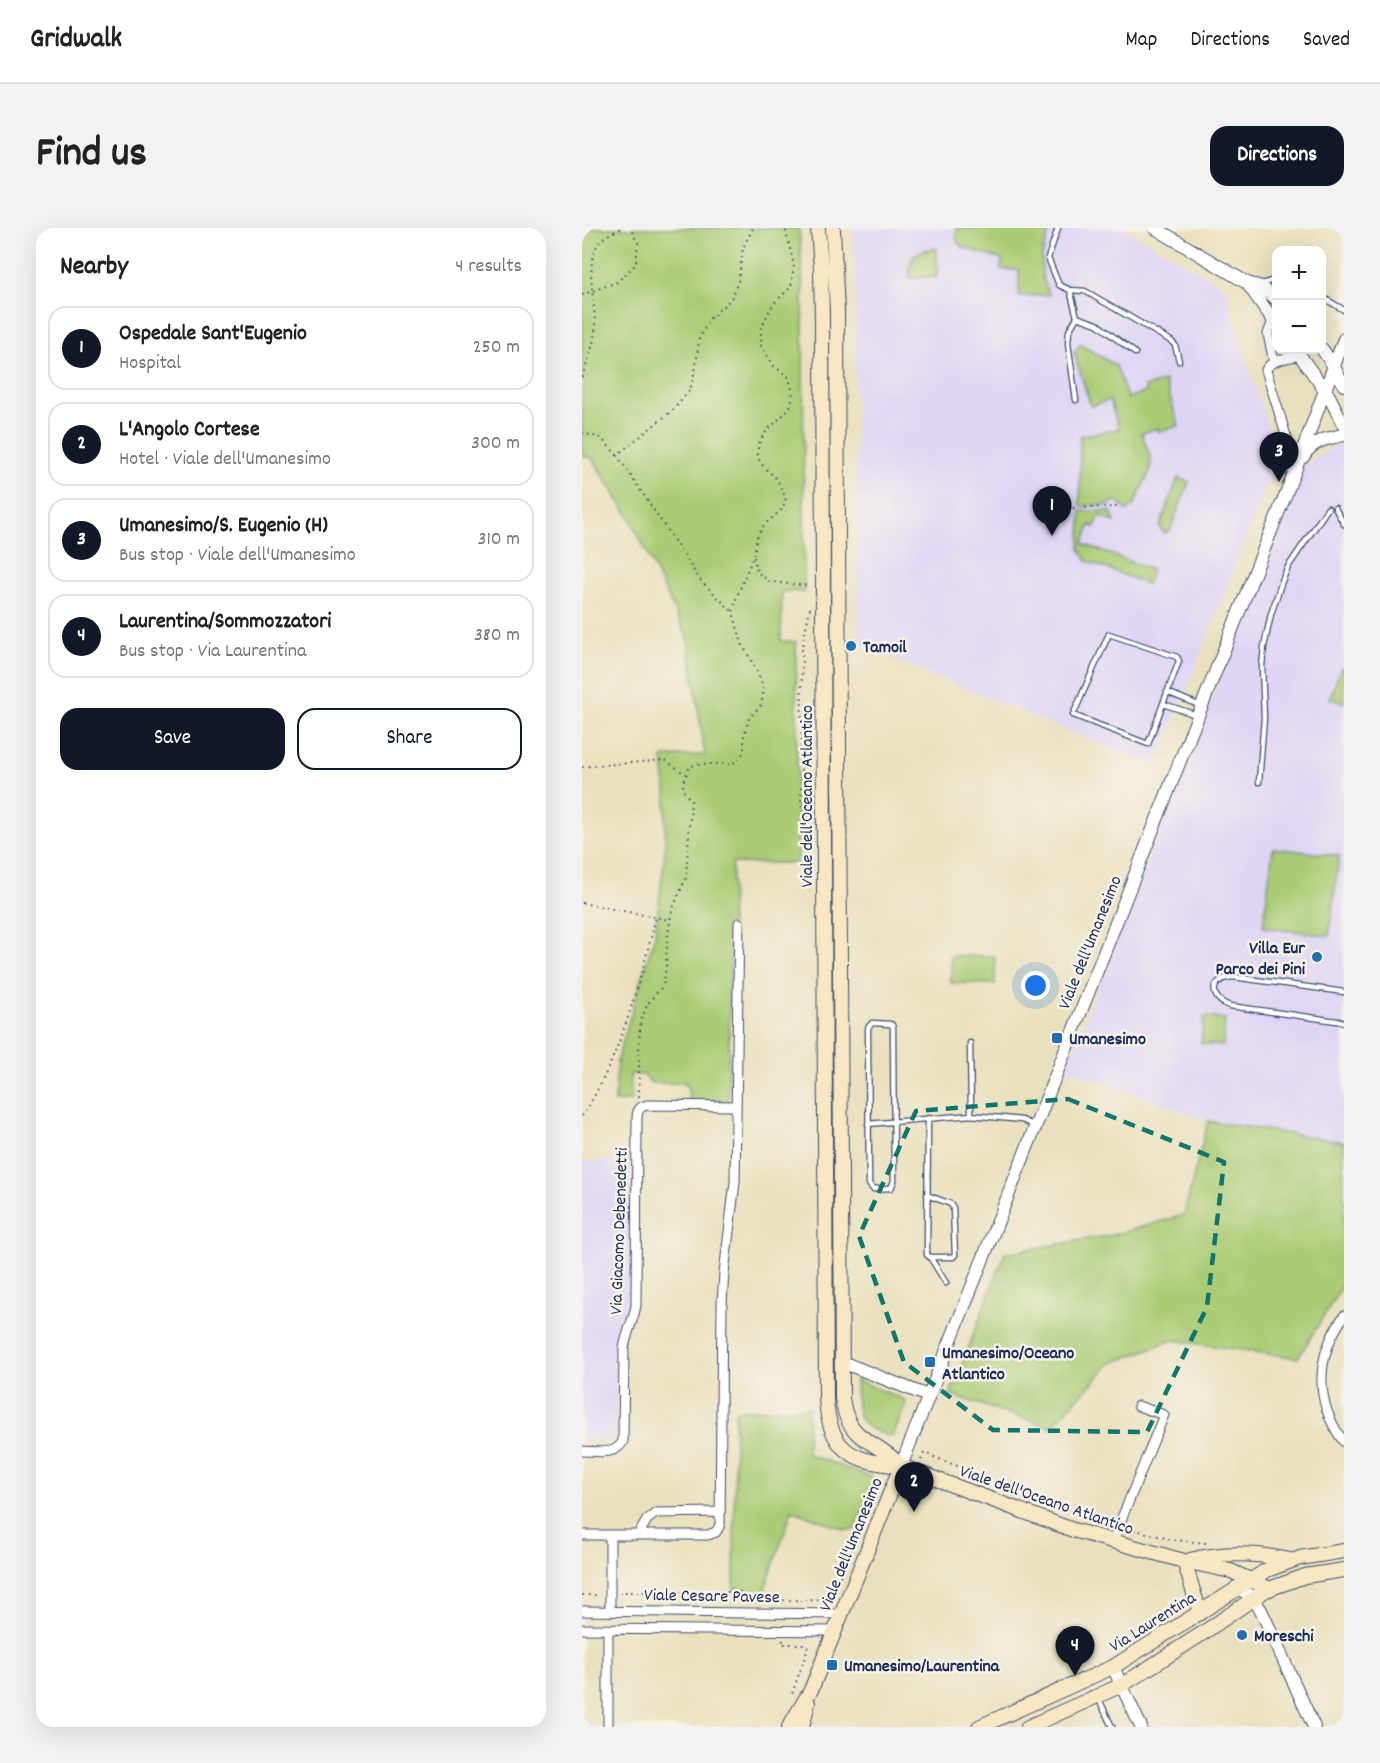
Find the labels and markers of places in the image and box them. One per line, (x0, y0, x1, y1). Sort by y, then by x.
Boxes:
pin: 3 (1260, 432, 1298, 482)
pin: 1 (1032, 486, 1072, 536)
place label: Tamoil (863, 636, 907, 661)
marker: Tamoil (844, 639, 858, 653)
place label: Villa Eur Parco dei Pini (1215, 937, 1306, 983)
marker: Villa Eur Parco dei Pini (1310, 950, 1324, 964)
place label: Umanesimo (1069, 1028, 1146, 1053)
marker: Umanesimo (1050, 1031, 1064, 1045)
place label: Umanesimo/Oceano Atlantico (942, 1342, 1074, 1388)
marker: Umanesimo/Oceano Atlantico (923, 1355, 937, 1369)
pin: 2 (894, 1462, 934, 1512)
place label: Moreschi (1254, 1625, 1314, 1650)
pin: 4 (1056, 1626, 1094, 1676)
marker: Moreschi (1235, 1628, 1249, 1642)
place label: Umanesimo/Laurentina (844, 1655, 1000, 1680)
marker: Umanesimo/Laurentina (825, 1658, 839, 1672)

